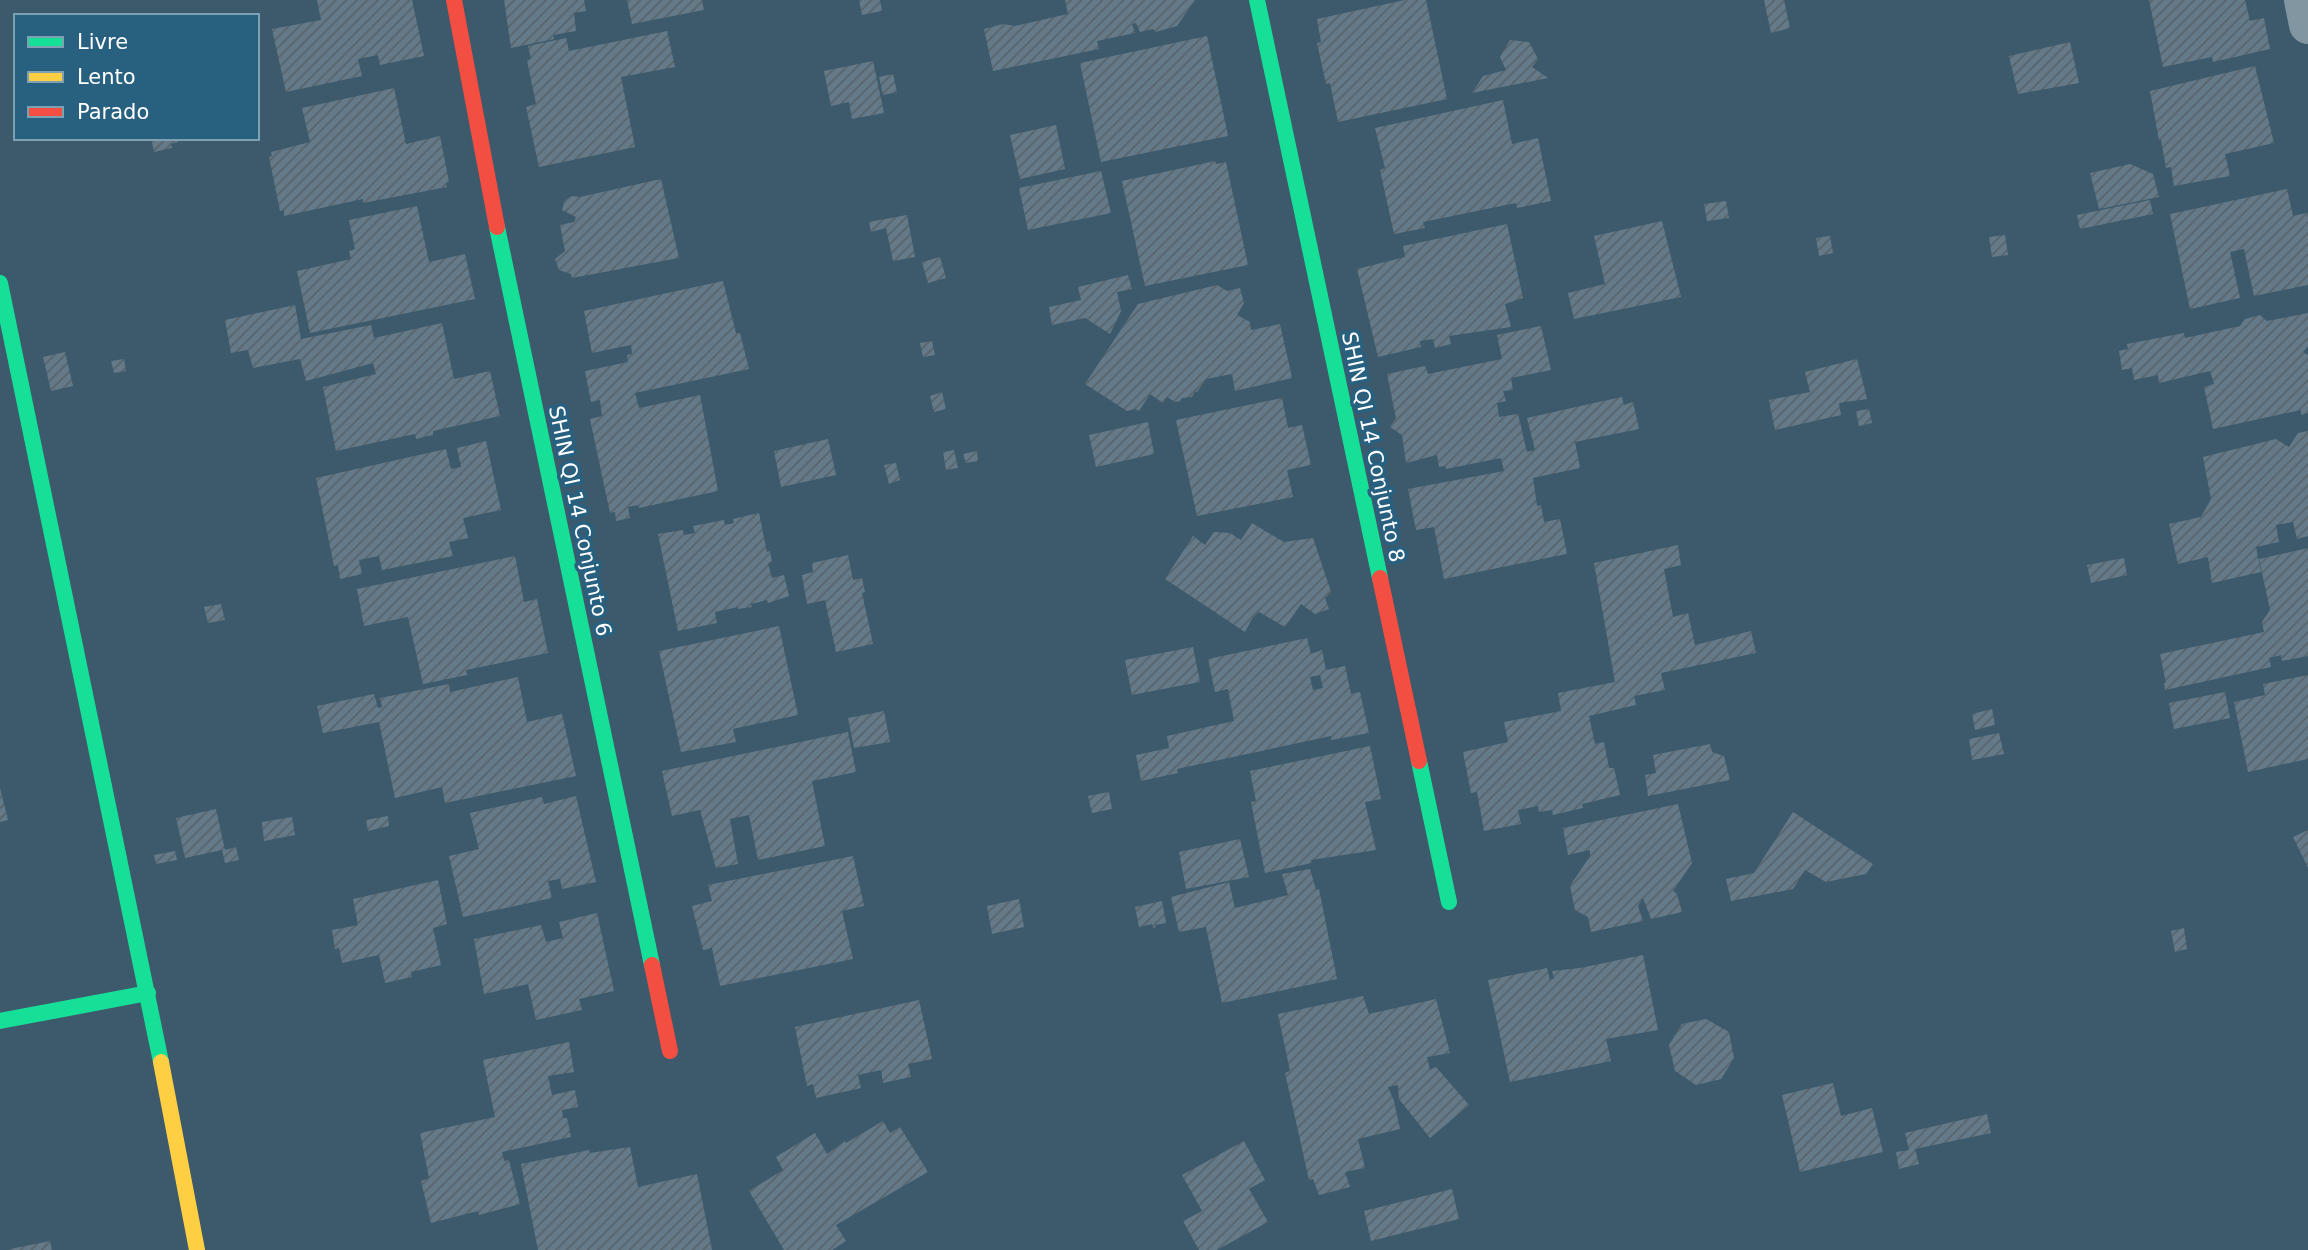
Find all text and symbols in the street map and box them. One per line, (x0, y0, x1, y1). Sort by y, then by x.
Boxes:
legend (14, 14, 259, 140)
text: Livre (77, 30, 128, 54)
text: Lento (77, 65, 136, 89)
text: Parado (77, 100, 149, 124)
street label: SHIN QI 14 Conjunto 8 (1337, 330, 1409, 564)
street label: SHIN QI 14 Conjunto 6 (544, 404, 616, 638)

